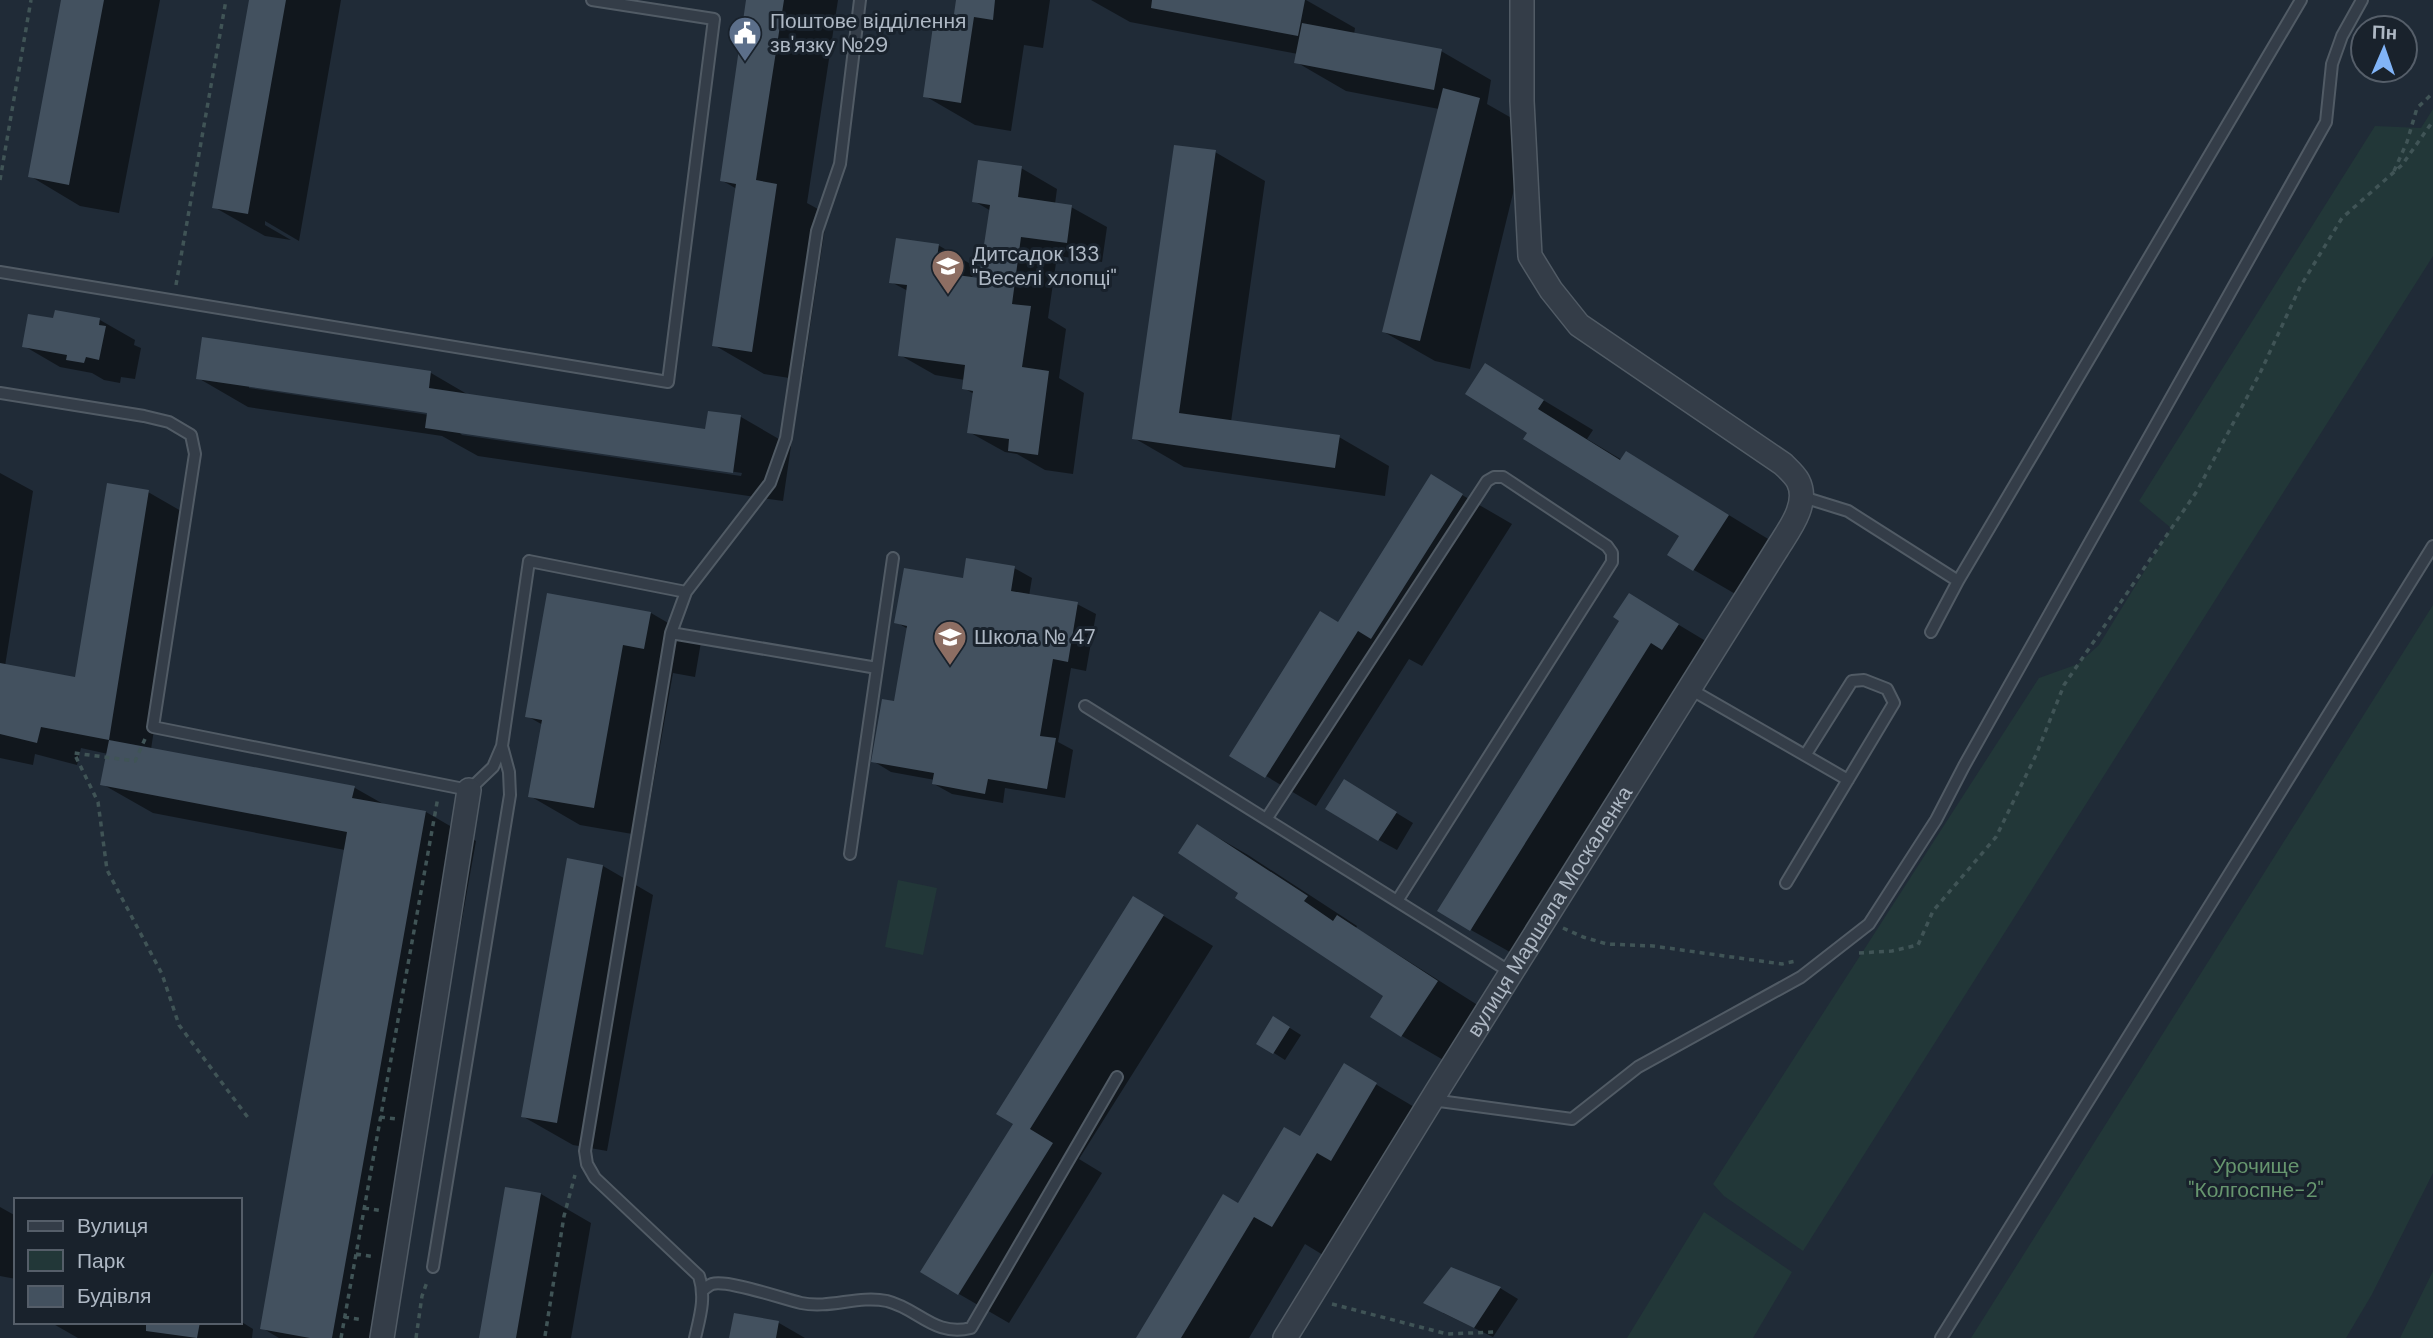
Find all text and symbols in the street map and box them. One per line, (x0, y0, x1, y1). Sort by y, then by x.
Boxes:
place label: Поштове відділення зв'язку №29 (770, 7, 966, 59)
public building icon: Поштове відділення зв'язку №29 (726, 14, 764, 63)
north arrow (2349, 14, 2419, 84)
text: Пн (2372, 20, 2398, 45)
place label: Дитсадок 133 "Веселі хлопці" (972, 240, 1117, 292)
school or university icon: Дитсадок 133 "Веселі хлопці" (929, 247, 967, 296)
school or university icon: Школа № 47 (931, 618, 969, 667)
place label: Школа № 47 (974, 623, 1095, 651)
street label: вулиця Маршала Москаленка (1460, 780, 1639, 1042)
park label: Урочище "Колгоспне-2" (2188, 1152, 2324, 1204)
legend (14, 1198, 242, 1324)
text: Вулиця (77, 1212, 148, 1240)
text: Парк (77, 1247, 125, 1275)
text: Будівля (77, 1282, 151, 1310)

